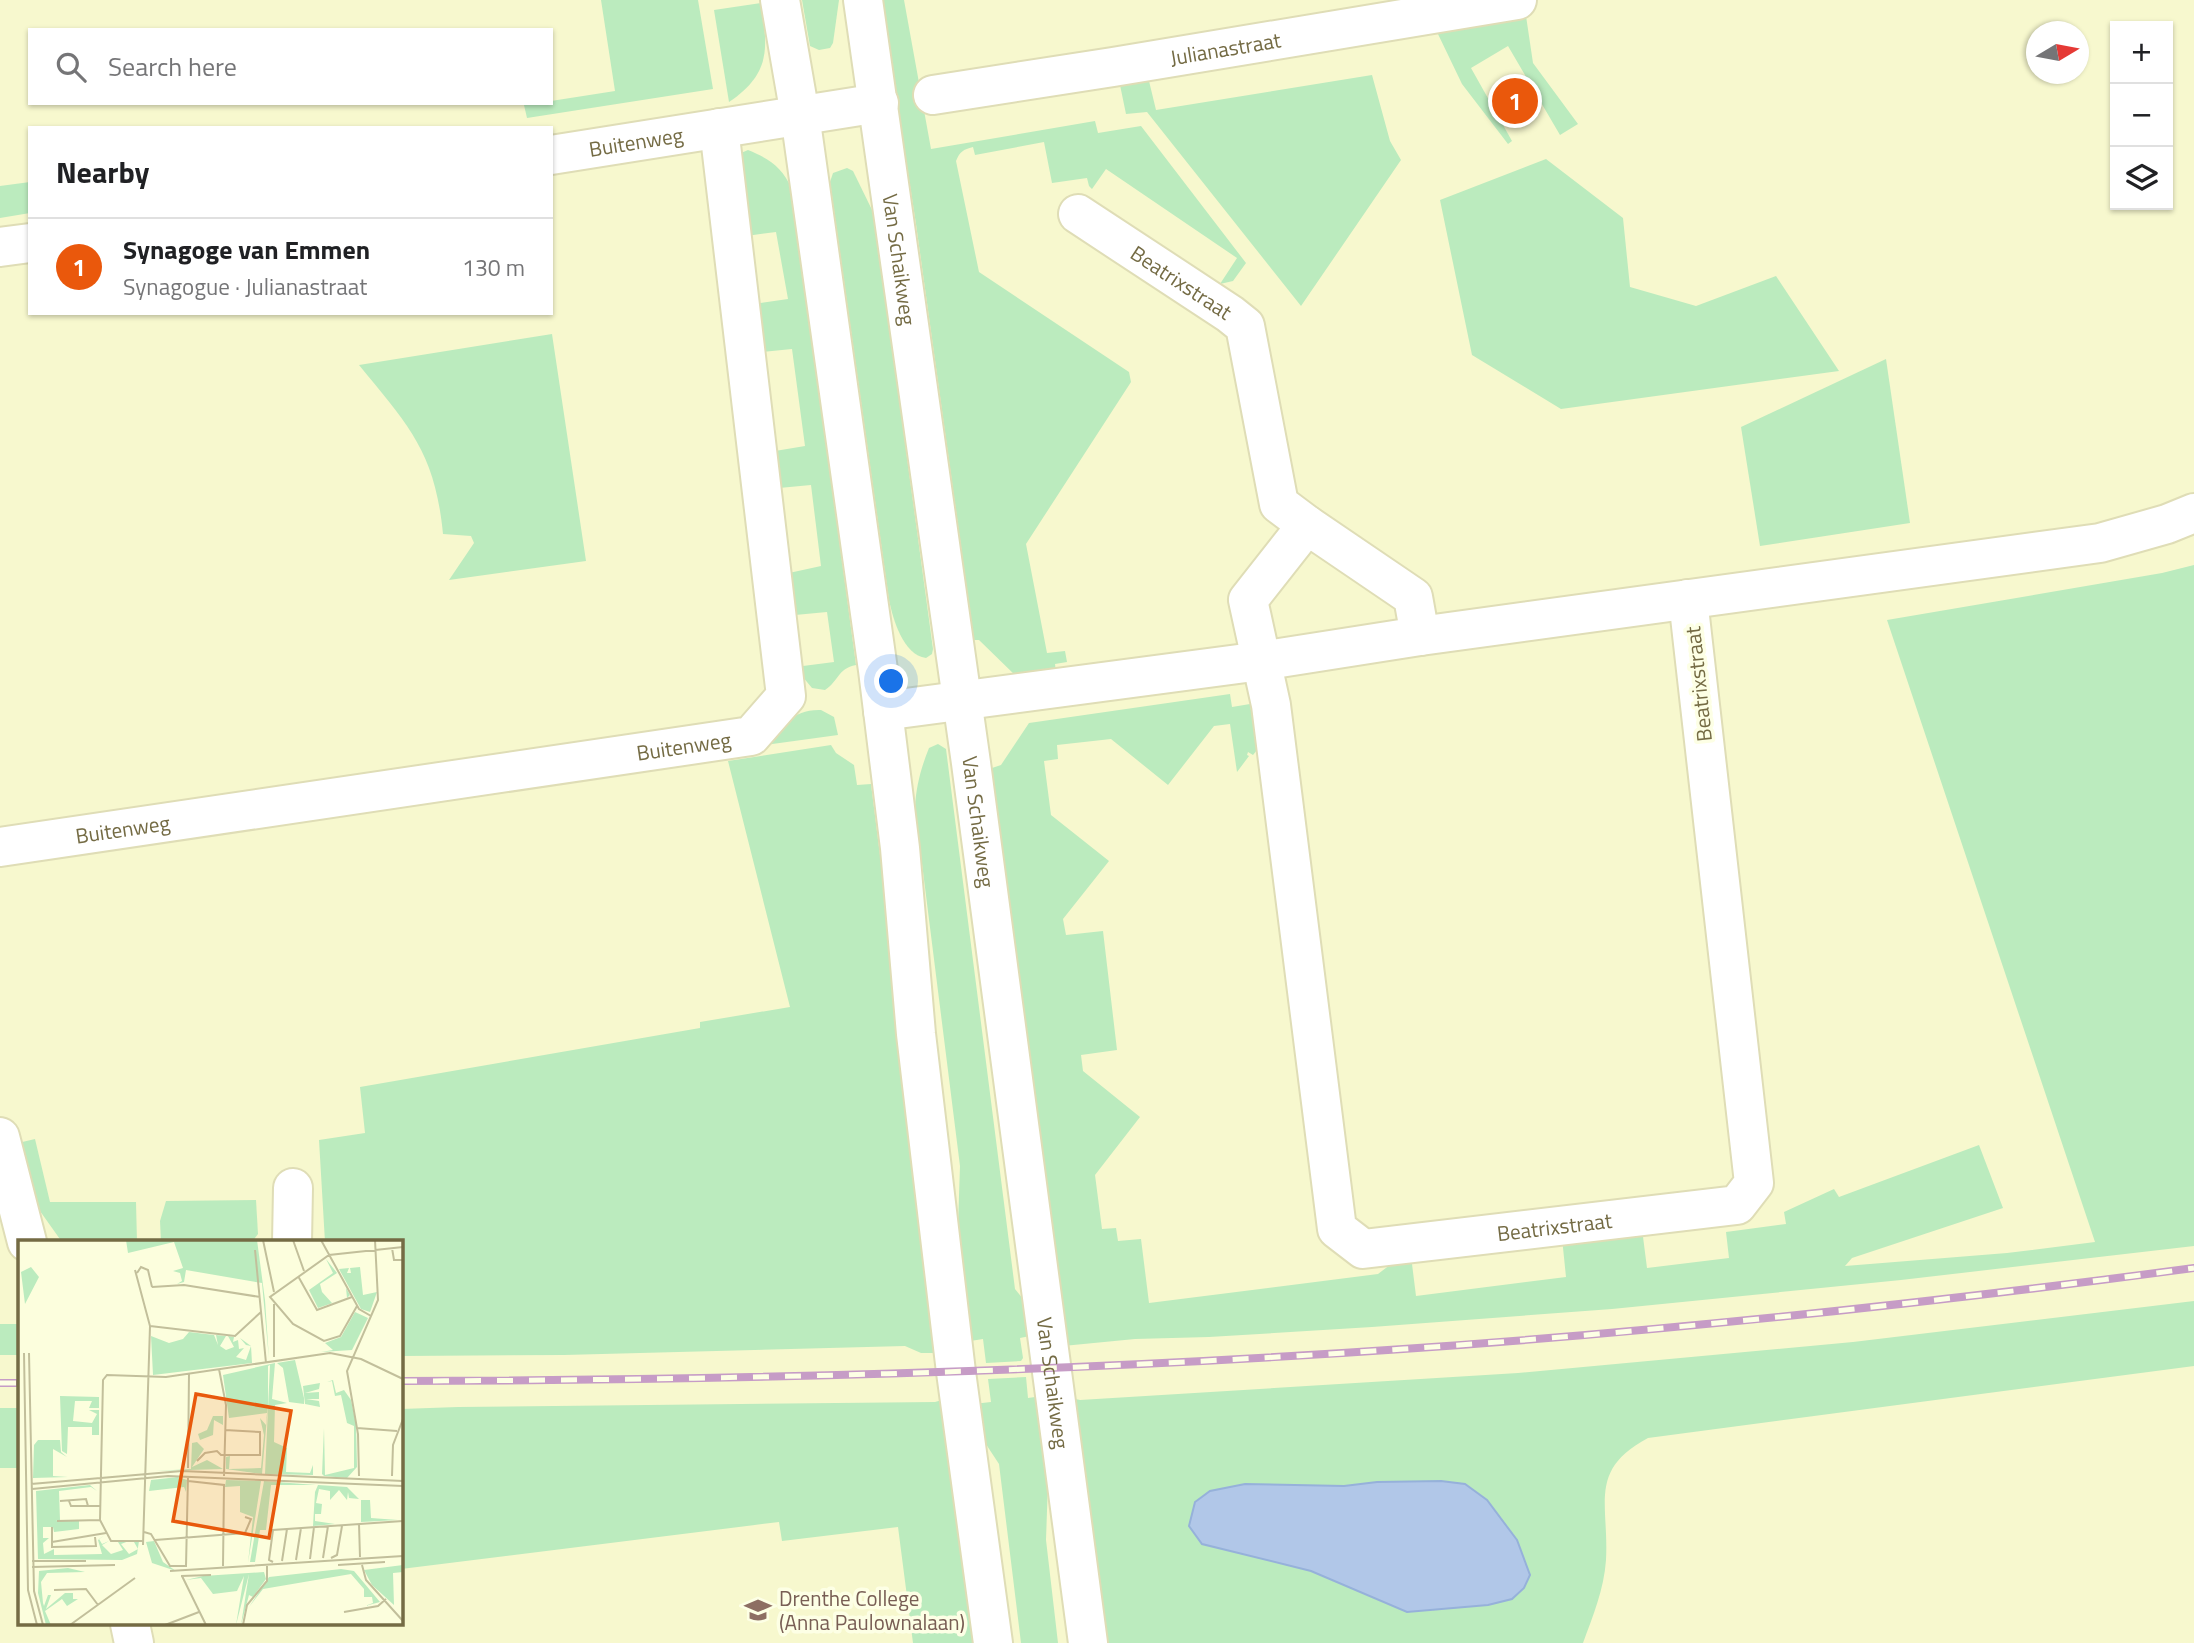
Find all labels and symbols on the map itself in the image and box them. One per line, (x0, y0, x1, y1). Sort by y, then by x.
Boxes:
north arrow (2026, 21, 2089, 84)
street label: Julianastraat (1167, 23, 1284, 73)
pin: 1 (1492, 75, 1538, 127)
street label: Buitenweg (586, 118, 686, 165)
street label: Van Schaikweg (875, 192, 925, 327)
street label: Beatrixstraat (1124, 237, 1239, 328)
street label: Beatrixstraat (1676, 624, 1720, 743)
your location (874, 664, 908, 698)
street label: Buitenweg (634, 723, 733, 769)
street label: Van Schaikweg (954, 754, 1003, 890)
street label: Buitenweg (73, 806, 172, 852)
street label: Beatrixstraat (1495, 1204, 1614, 1249)
inset map (18, 1240, 402, 1626)
street label: Van Schaikweg (1029, 1315, 1078, 1451)
place label: Drenthe College (Anna Paulownalaan) (779, 1582, 965, 1638)
school or university icon: Drenthe College (Anna Paulownalaan) (743, 1595, 773, 1625)

